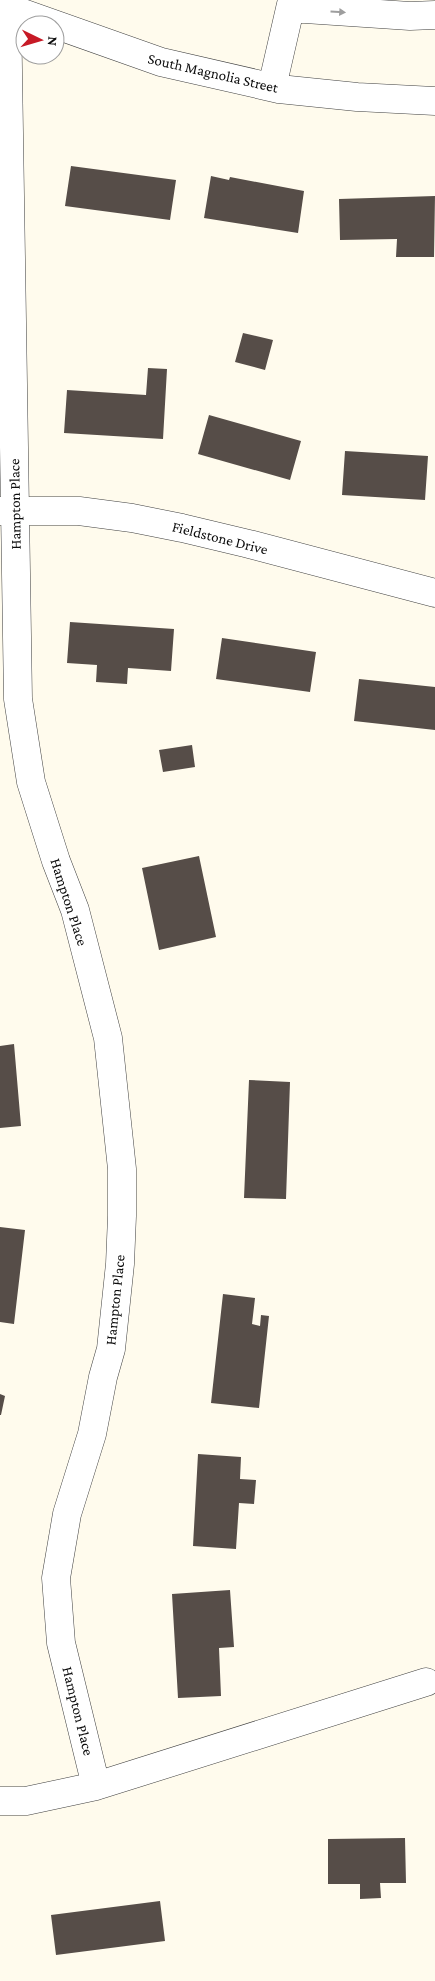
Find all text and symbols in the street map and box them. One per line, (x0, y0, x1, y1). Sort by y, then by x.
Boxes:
one-way arrow (331, 8, 347, 16)
north arrow (15, 15, 65, 65)
text: N (45, 36, 61, 47)
street label: South Magnolia Street (146, 50, 281, 97)
street label: Hampton Place (6, 458, 25, 550)
street label: Fieldstone Drive (171, 518, 270, 558)
street label: Hampton Place (46, 856, 91, 948)
street label: Hampton Place (102, 1253, 129, 1346)
street label: Hampton Place (58, 1665, 97, 1758)

